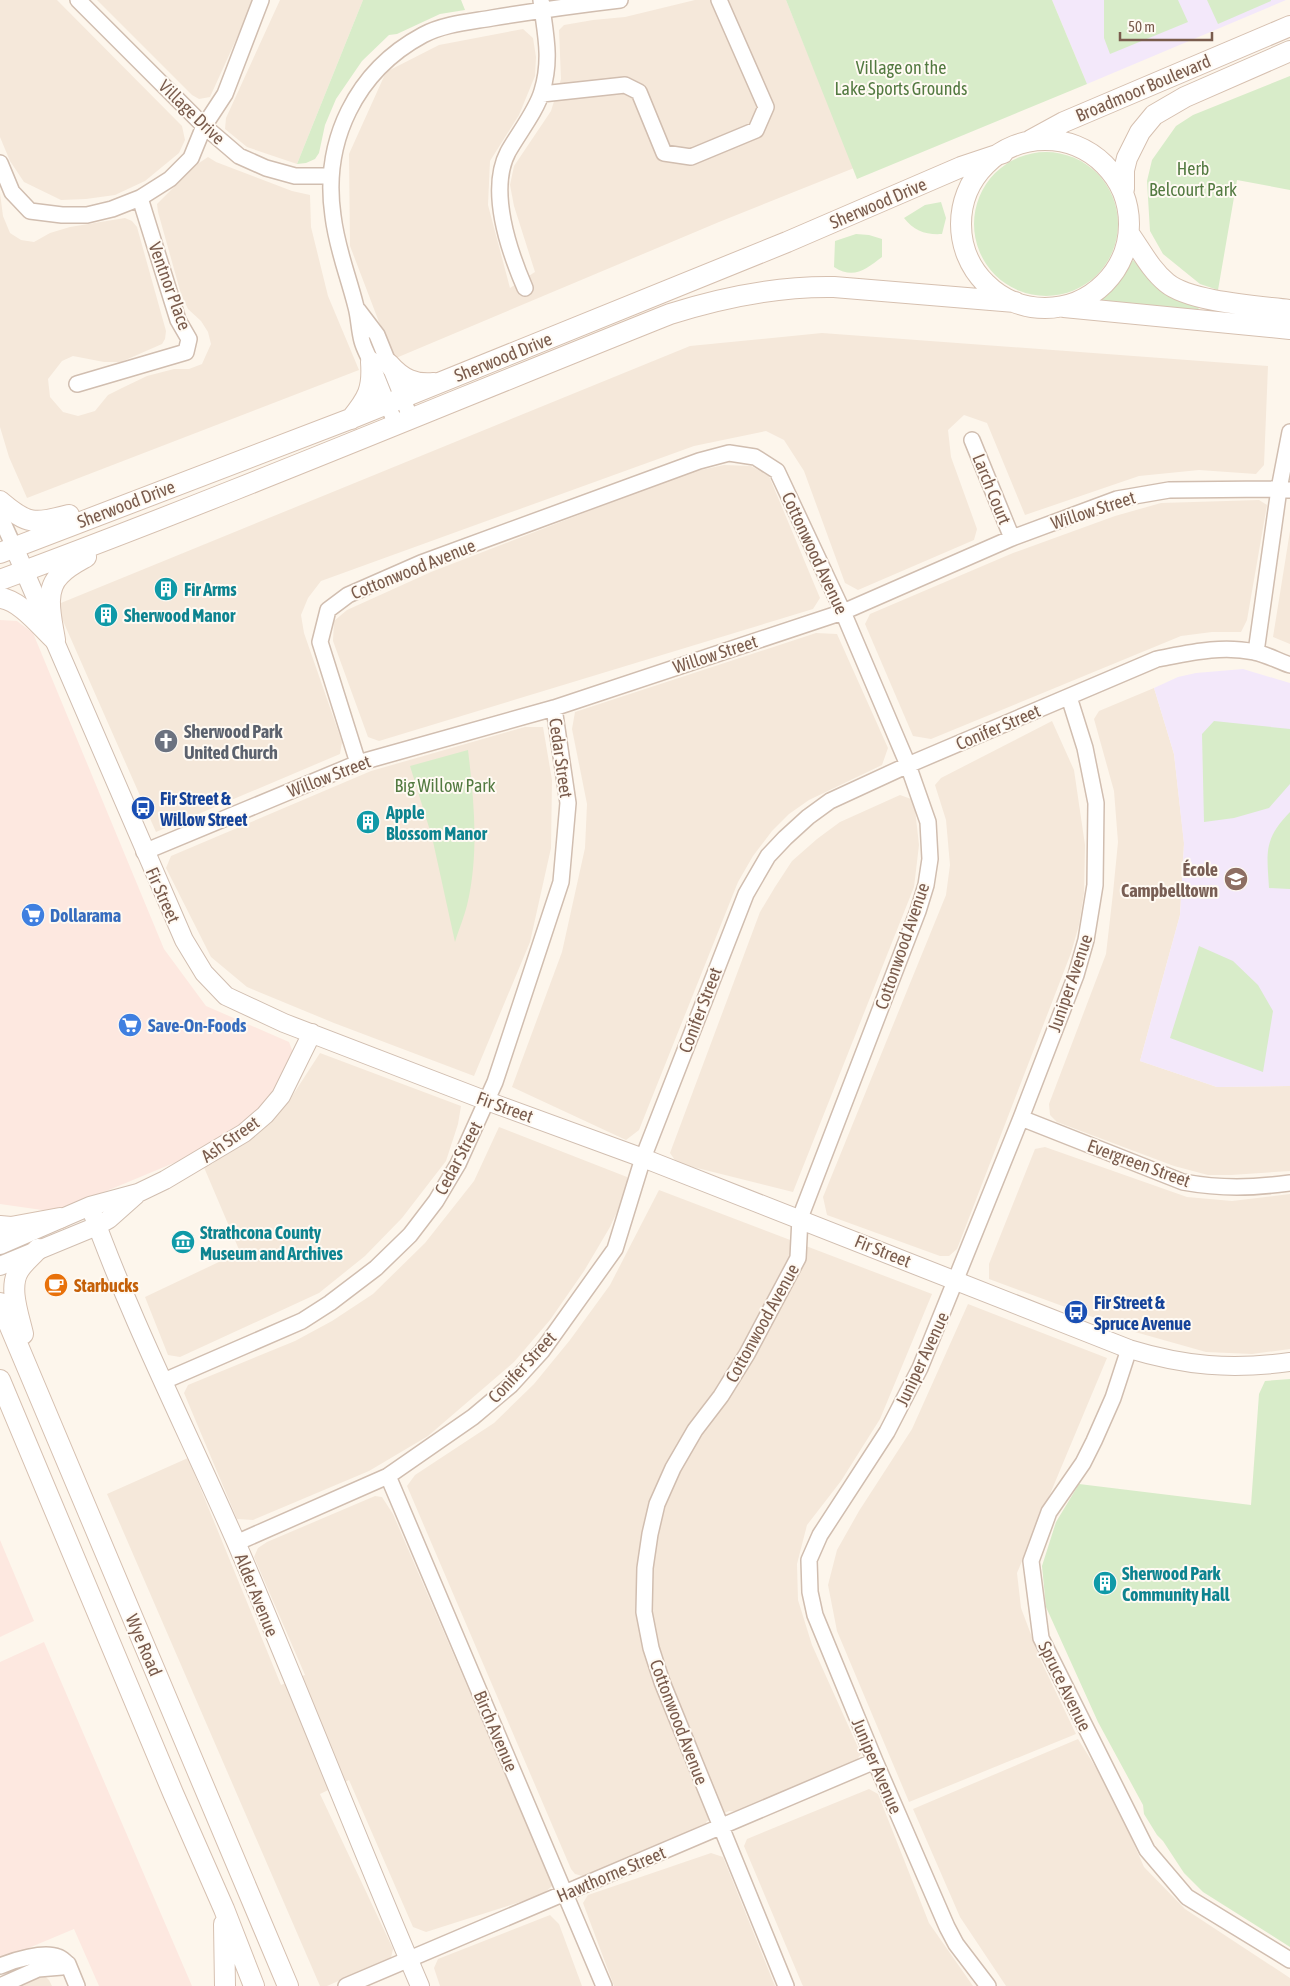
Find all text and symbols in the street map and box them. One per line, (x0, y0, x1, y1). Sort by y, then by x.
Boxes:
scale bar (1120, 10, 1212, 42)
text: 50 m (1128, 18, 1155, 35)
street label: Broadmoor Boulevard (1072, 50, 1214, 126)
park label: Village on the Lake Sports Grounds (835, 57, 967, 99)
street label: Village Drive (155, 75, 229, 149)
park label: Herb Belcourt Park (1149, 158, 1237, 200)
street label: Sherwood Drive (826, 173, 930, 233)
street label: Ventnor Place (144, 239, 196, 333)
street label: Sherwood Drive (451, 328, 555, 386)
street label: Larch Court (968, 451, 1016, 527)
street label: Sherwood Drive (74, 476, 178, 532)
street label: Willow Street (1048, 486, 1138, 534)
street label: Cottonwood Avenue (778, 489, 852, 617)
street label: Cottonwood Avenue (348, 534, 478, 604)
building icon: Fir Arms (153, 576, 179, 602)
place label: Fir Arms (184, 579, 237, 600)
building icon: Sherwood Manor (93, 602, 119, 628)
place label: Sherwood Manor (124, 605, 236, 626)
street label: Willow Street (670, 630, 760, 678)
street label: Conifer Street (953, 700, 1043, 754)
street label: Cedar Street (545, 717, 577, 799)
place label: Sherwood Park United Church (184, 721, 283, 763)
church icon: Sherwood Park United Church (153, 728, 179, 754)
street label: Willow Street (284, 751, 374, 801)
park label: Big Willow Park (395, 775, 496, 796)
place label: Fir Street & Willow Street (159, 788, 248, 830)
bus stop icon: Fir Street & Willow Street (130, 795, 156, 821)
place label: Apple Blossom Manor (385, 802, 488, 844)
building icon: Apple Blossom Manor (355, 809, 381, 835)
place label: École Campbelltown (1121, 859, 1218, 901)
street label: Fir Street (141, 864, 185, 926)
school or university icon: École Campbelltown (1223, 866, 1249, 892)
street label: Cottonwood Avenue (871, 880, 933, 1012)
supermarket icon: Dollarama (20, 902, 46, 928)
place label: Dollarama (50, 905, 121, 926)
street label: Juniper Avenue (1044, 932, 1096, 1034)
street label: Conifer Street (674, 964, 726, 1056)
supermarket icon: Save-On-Foods (117, 1012, 143, 1038)
place label: Save-On-Foods (148, 1015, 247, 1036)
street label: Fir Street (474, 1087, 536, 1127)
street label: Ash Street (197, 1112, 263, 1166)
street label: Cedar Street (430, 1118, 486, 1198)
street label: Evergreen Street (1085, 1135, 1193, 1191)
place label: Strathcona County Museum and Archives (200, 1222, 344, 1264)
museum icon: Strathcona County Museum and Archives (170, 1229, 196, 1255)
street label: Fir Street (852, 1230, 914, 1272)
street label: Cottonwood Avenue (721, 1260, 803, 1386)
cafe icon: Starbucks (43, 1272, 69, 1298)
place label: Starbucks (74, 1275, 139, 1296)
place label: Fir Street & Spruce Avenue (1094, 1292, 1191, 1334)
bus stop icon: Fir Street & Spruce Avenue (1063, 1299, 1089, 1325)
street label: Juniper Avenue (891, 1309, 953, 1409)
street label: Conifer Street (484, 1327, 560, 1407)
street label: Alder Avenue (231, 1550, 283, 1640)
place label: Sherwood Park Community Hall (1122, 1563, 1230, 1605)
building icon: Sherwood Park Community Hall (1092, 1570, 1118, 1596)
street label: Wye Road (122, 1611, 166, 1679)
street label: Spruce Avenue (1034, 1638, 1096, 1734)
street label: Cottonwood Avenue (646, 1657, 712, 1787)
street label: Birch Avenue (470, 1687, 522, 1775)
street label: Juniper Avenue (847, 1715, 907, 1817)
street label: Hawthorne Street (553, 1842, 669, 1906)

